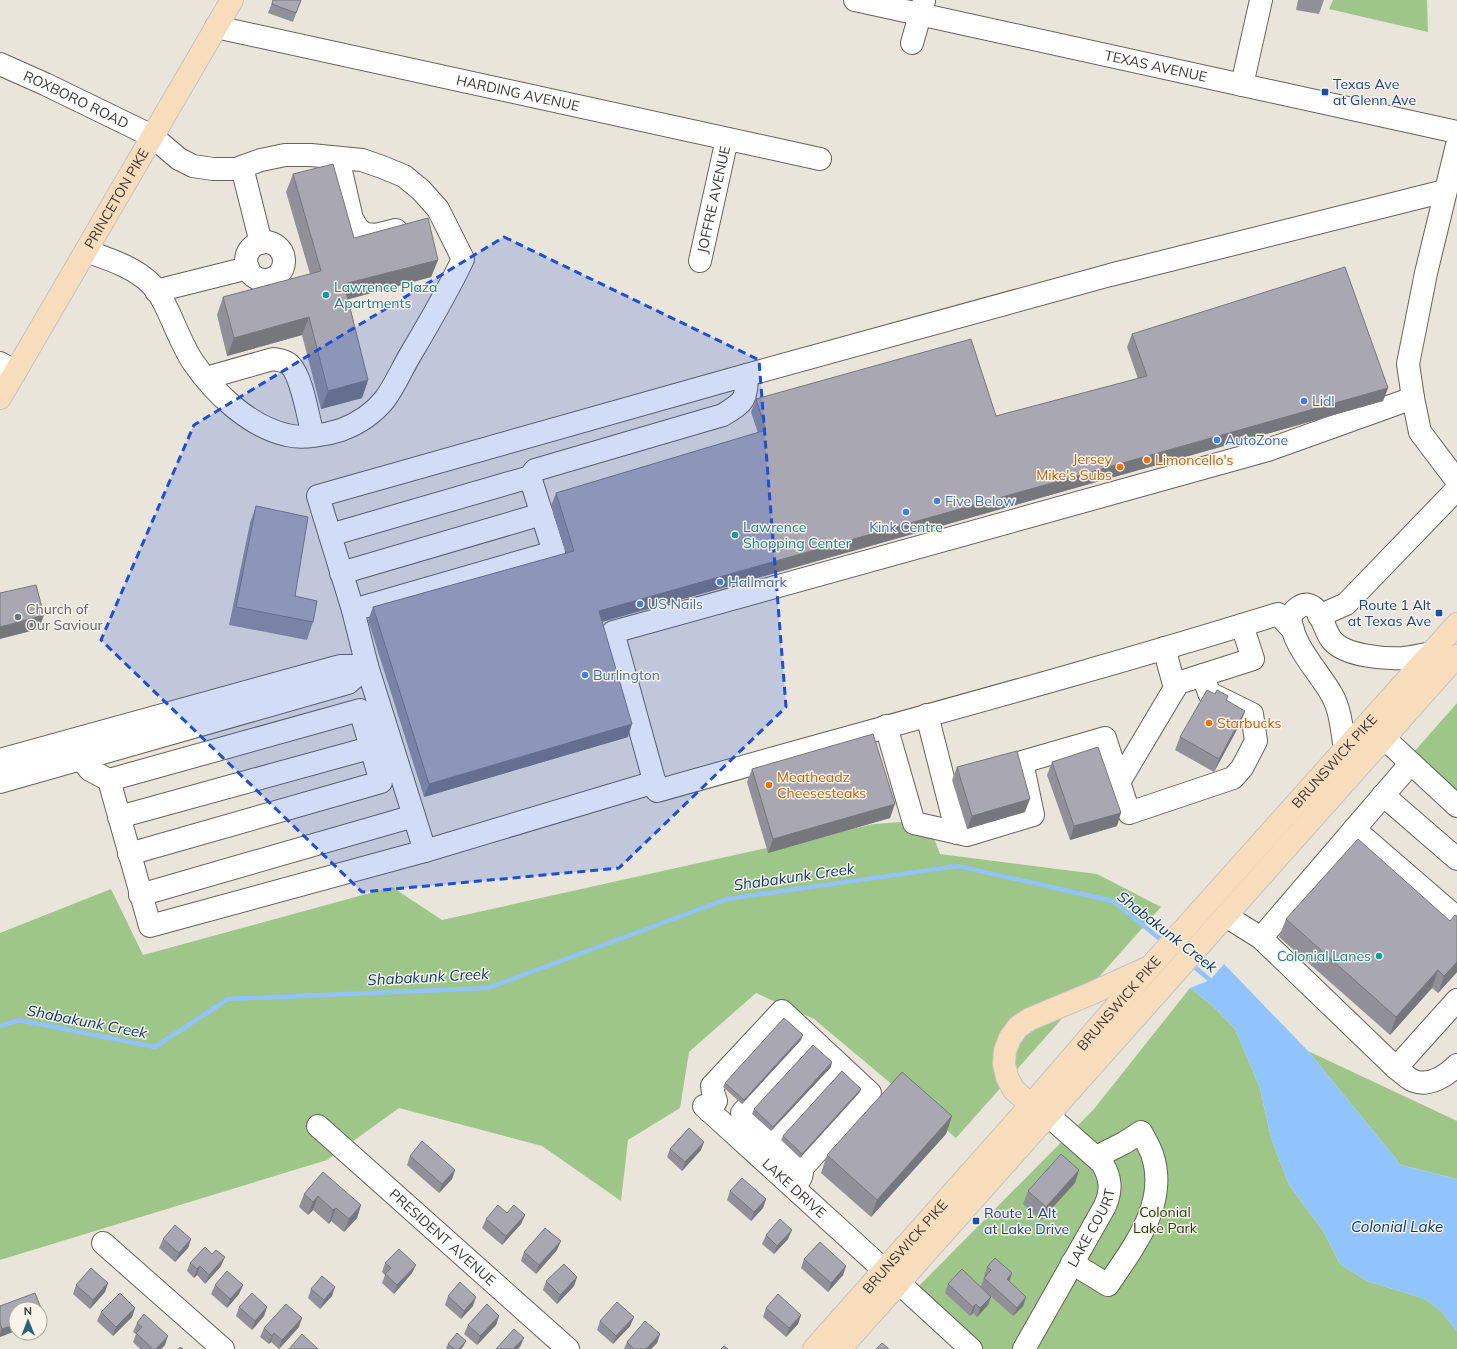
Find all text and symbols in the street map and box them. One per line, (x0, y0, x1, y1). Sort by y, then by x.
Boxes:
street label: TEXAS AVENUE (1103, 46, 1209, 86)
street label: ROXBORO ROAD (21, 67, 132, 132)
street label: HARDING AVENUE (455, 71, 581, 115)
place label: Texas Ave at Glenn Ave (1333, 75, 1416, 109)
marker: Texas Ave at Glenn Ave (1320, 87, 1330, 97)
street label: JOFFRE AVENUE (693, 144, 734, 255)
street label: PRINCETON PIKE (80, 145, 153, 252)
place label: Lawrence Plaza Apartments (334, 278, 437, 312)
marker: Lawrence Plaza Apartments (321, 290, 331, 300)
place label: Lidl (1312, 392, 1335, 410)
marker: Lidl (1299, 396, 1309, 406)
place label: AutoZone (1225, 431, 1288, 449)
marker: AutoZone (1212, 435, 1222, 445)
place label: Jersey Mike's Subs (1036, 450, 1113, 484)
place label: Limoncello's (1155, 451, 1234, 469)
marker: Limoncello's (1142, 455, 1152, 465)
marker: Jersey Mike's Subs (1115, 462, 1125, 472)
place label: Five Below (945, 492, 1015, 510)
marker: Five Below (932, 496, 942, 506)
marker: Kink Centre (901, 507, 911, 517)
place label: Lawrence Shopping Center (743, 518, 852, 552)
place label: Kink Centre (869, 518, 943, 536)
marker: Lawrence Shopping Center (730, 530, 740, 540)
place label: Hallmark (728, 573, 788, 591)
marker: Hallmark (715, 577, 725, 587)
place label: US Nails (648, 595, 703, 613)
place label: Route 1 Alt at Texas Ave (1348, 596, 1431, 630)
marker: US Nails (635, 599, 645, 609)
place label: Church of Our Saviour (26, 600, 104, 634)
marker: Route 1 Alt at Texas Ave (1434, 608, 1444, 618)
marker: Church of Our Saviour (13, 612, 23, 622)
place label: Burlington (593, 666, 660, 684)
marker: Burlington (580, 670, 590, 680)
street label: BRUNSWICK PIKE (1288, 711, 1381, 812)
place label: Starbucks (1217, 714, 1282, 732)
marker: Starbucks (1204, 718, 1214, 728)
place label: Meatheadz Cheesesteaks (777, 768, 866, 802)
marker: Meatheadz Cheesesteaks (764, 780, 774, 790)
water label: Shabakunk Creek (732, 858, 857, 894)
water label: Shabakunk Creek (1114, 887, 1222, 977)
place label: Colonial Lanes (1277, 947, 1371, 965)
marker: Colonial Lanes (1374, 951, 1384, 961)
street label: BRUNSWICK PIKE (1073, 952, 1165, 1054)
water label: Shabakunk Creek (367, 964, 490, 989)
water label: Shabakunk Creek (26, 1001, 150, 1043)
street label: LAKE DRIVE (758, 1154, 830, 1222)
street label: PRESIDENT AVENUE (385, 1185, 500, 1290)
street label: LAKE COURT (1063, 1187, 1119, 1270)
street label: BRUNSWICK PIKE (859, 1196, 952, 1297)
park label: Colonial Lake Park (1133, 1203, 1198, 1237)
place label: Route 1 Alt at Lake Drive (984, 1204, 1069, 1238)
marker: Route 1 Alt at Lake Drive (971, 1216, 981, 1226)
water label: Colonial Lake (1351, 1217, 1443, 1236)
north arrow (8, 1301, 48, 1341)
text: N (24, 1304, 32, 1318)

